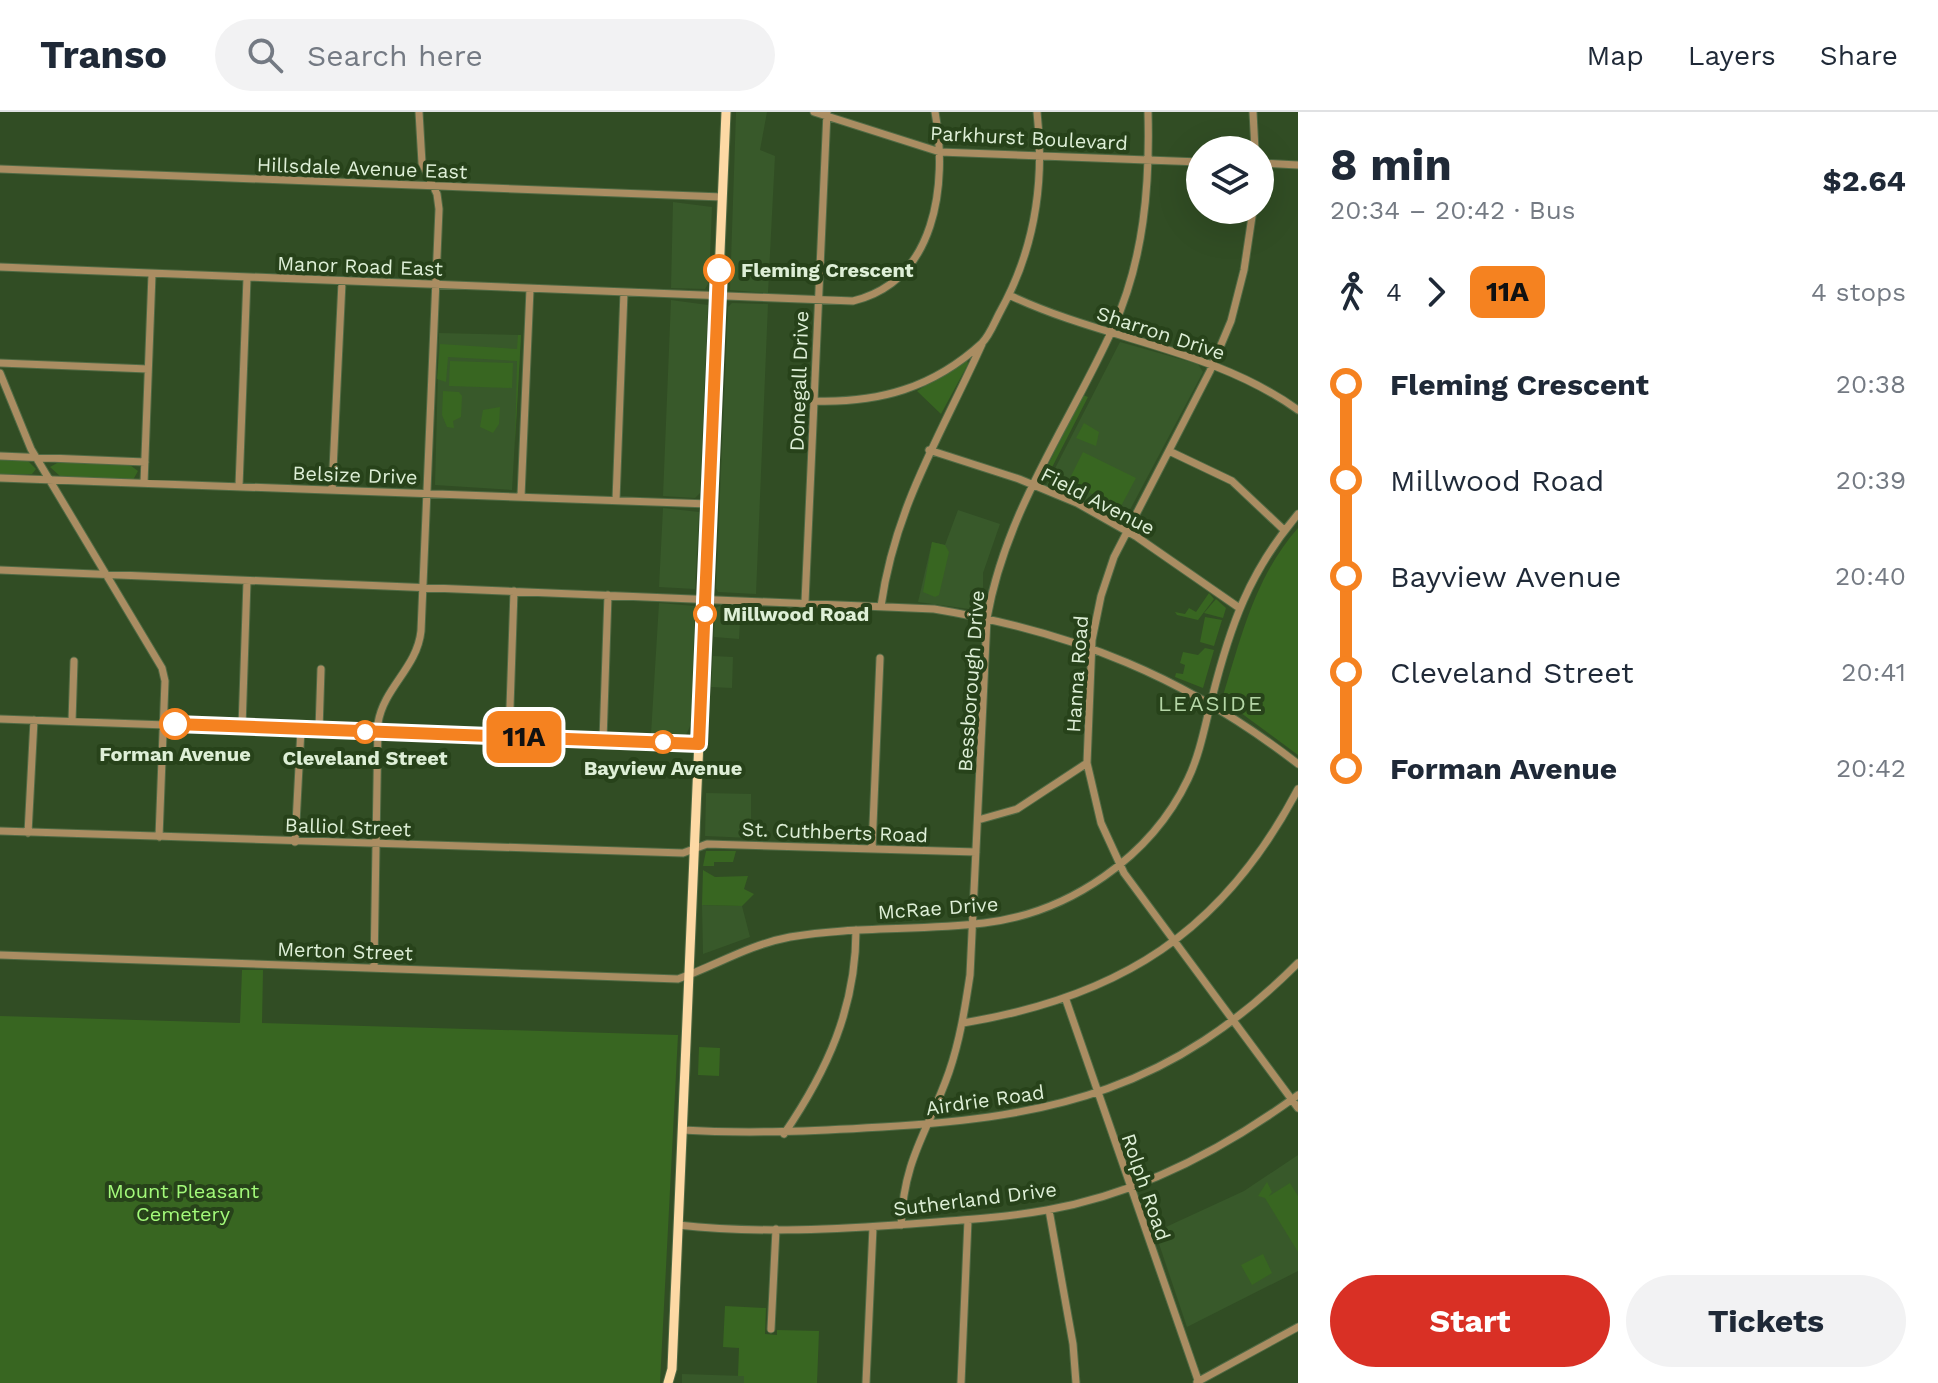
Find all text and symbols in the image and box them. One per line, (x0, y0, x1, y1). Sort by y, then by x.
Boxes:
search box (215, 19, 775, 91)
text: Transo (40, 33, 167, 77)
icon: search (243, 33, 287, 77)
text: Search here (307, 38, 483, 73)
text: Map (1587, 39, 1644, 72)
text: Layers (1688, 39, 1776, 72)
text: Share (1820, 39, 1898, 72)
street label: Parkhurst Boulevard (930, 121, 1128, 155)
map controls (1186, 136, 1274, 224)
button: layers (1186, 136, 1274, 224)
text: 8 min (1330, 139, 1452, 191)
street label: Hillsdale Avenue East (256, 152, 468, 184)
text: $2.64 (1823, 163, 1906, 198)
text: 20:34 – 20:42 · Bus (1330, 195, 1575, 225)
street label: Manor Road East (277, 251, 444, 281)
marker: Fleming Crescent (704, 255, 734, 285)
place label: Fleming Crescent (741, 258, 914, 282)
icon: walk (1330, 270, 1374, 314)
icon: forward (1414, 270, 1458, 314)
text: 11A (1486, 275, 1529, 308)
text: 4 (1386, 277, 1402, 307)
text: 4 stops (1811, 277, 1906, 307)
street label: Sharron Drive (1094, 301, 1228, 365)
street label: Donegall Drive (785, 310, 813, 452)
text: Fleming Crescent (1390, 367, 1649, 402)
text: 20:38 (1836, 369, 1906, 399)
street label: Belsize Drive (292, 461, 418, 489)
street label: Field Avenue (1037, 462, 1159, 540)
text: Millwood Road (1390, 463, 1604, 498)
text: 20:39 (1836, 465, 1906, 495)
text: Bayview Avenue (1390, 559, 1621, 594)
text: 20:40 (1835, 561, 1906, 591)
street label: Bessborough Drive (953, 589, 989, 773)
place label: Millwood Road (723, 602, 869, 626)
marker: Millwood Road (694, 603, 716, 625)
street label: Hanna Road (1061, 615, 1093, 733)
text: Cleveland Street (1390, 655, 1634, 690)
text: 20:41 (1841, 657, 1906, 687)
district label: LEASIDE (1158, 691, 1264, 716)
marker: Forman Avenue (160, 709, 190, 739)
line badge: 11A (478, 711, 570, 763)
text: 11A (502, 720, 546, 753)
marker: Cleveland Street (354, 721, 376, 743)
marker: Bayview Avenue (652, 731, 674, 753)
place label: Forman Avenue (99, 742, 251, 766)
place label: Cleveland Street (283, 746, 448, 770)
text: Forman Avenue (1390, 751, 1617, 786)
text: 20:42 (1836, 753, 1906, 783)
place label: Bayview Avenue (584, 756, 742, 780)
street label: Balliol Street (284, 813, 412, 841)
street label: St. Cuthberts Road (741, 817, 929, 847)
street label: McRae Drive (877, 892, 999, 924)
street label: Merton Street (277, 937, 414, 965)
street label: Airdrie Road (924, 1080, 1046, 1120)
street label: Rolph Road (1116, 1130, 1176, 1244)
street label: Sutherland Drive (892, 1177, 1058, 1221)
park label: Mount Pleasant Cemetery (107, 1179, 260, 1226)
button: Start (1330, 1275, 1610, 1367)
button: Tickets (1626, 1275, 1906, 1367)

